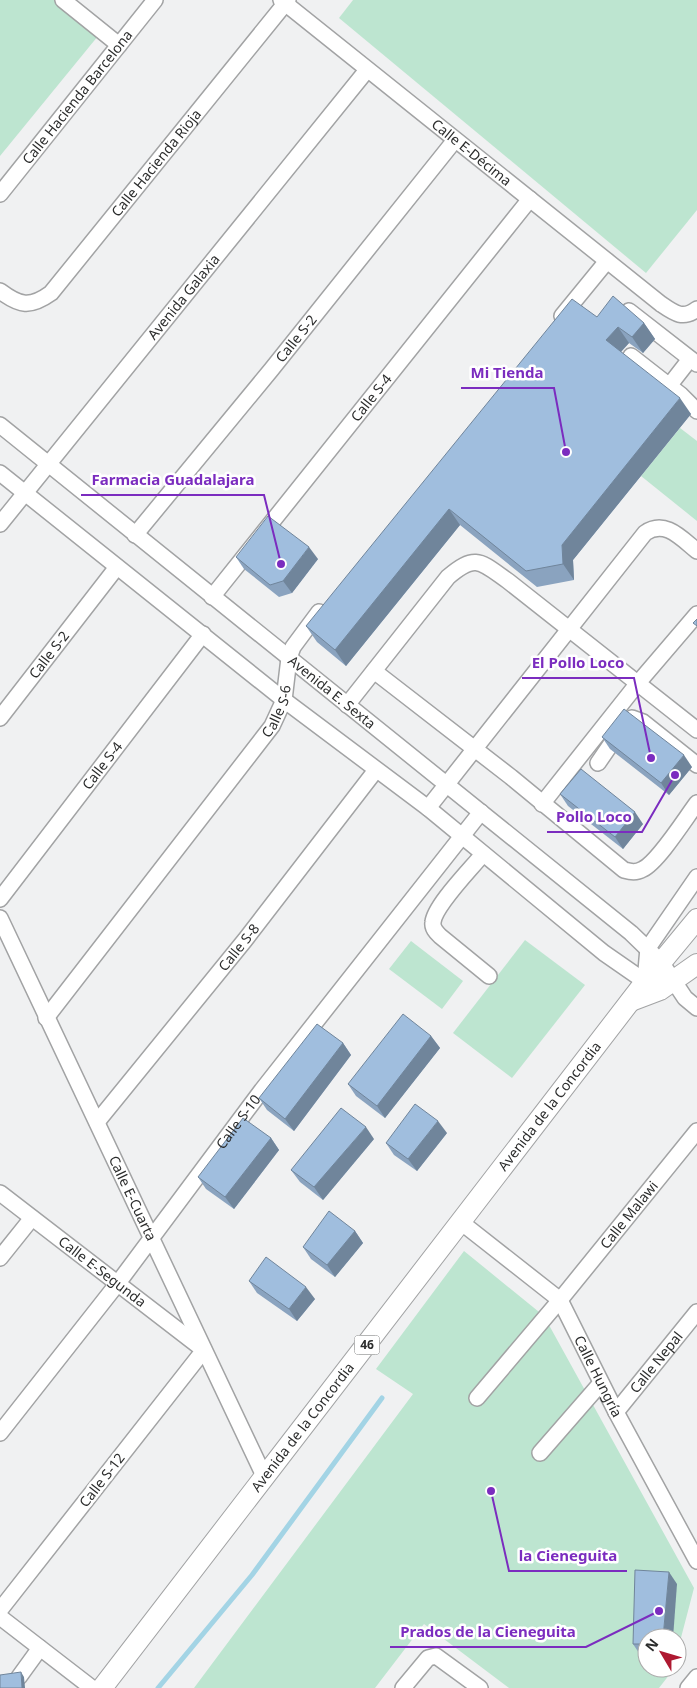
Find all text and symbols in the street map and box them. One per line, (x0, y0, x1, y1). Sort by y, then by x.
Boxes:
street label: Calle Hacienda Barcelona (18, 26, 136, 168)
street label: Calle Hacienda Rioja (107, 105, 205, 220)
street label: Calle E-Décima (428, 114, 516, 190)
street label: Avenida Galaxia (143, 250, 224, 343)
street label: Calle S-2 (271, 311, 321, 366)
callout: Mi Tienda (461, 358, 554, 388)
text: Mi Tienda (471, 362, 543, 382)
street label: Calle S-4 (346, 370, 396, 425)
callout: Farmacia Guadalajara (81, 465, 264, 495)
text: Farmacia Guadalajara (91, 469, 255, 489)
street label: Calle S-2 (24, 627, 73, 682)
callout: El Pollo Loco (522, 648, 634, 678)
street label: Avenida E. Sexta (284, 651, 380, 733)
text: El Pollo Loco (532, 652, 624, 672)
street label: Calle S-6 (257, 684, 295, 741)
street label: Calle S-4 (77, 737, 126, 793)
callout: Pollo Loco (547, 802, 642, 832)
text: Pollo Loco (556, 806, 632, 826)
street label: Calle S-8 (214, 919, 263, 975)
street label: Avenida de la Concordia (493, 1037, 605, 1175)
street label: Calle S-10 (211, 1090, 265, 1153)
street label: Calle E-Cuarta (105, 1152, 161, 1244)
street label: Calle Malawi (595, 1177, 662, 1252)
street label: Calle E-Segunda (55, 1231, 150, 1311)
street label: Calle Nepal (625, 1327, 687, 1397)
street label: Calle Hungría (570, 1332, 627, 1420)
road number: 46 (354, 1336, 380, 1354)
street label: Avenida de la Concordia (246, 1358, 358, 1496)
street label: Calle S-12 (75, 1449, 129, 1511)
callout: la Cieneguita (509, 1541, 627, 1571)
text: la Cieneguita (519, 1545, 617, 1565)
callout: Prados de la Cieneguita (390, 1617, 586, 1647)
text: Prados de la Cieneguita (400, 1621, 576, 1641)
north arrow (637, 1628, 687, 1678)
text: N (640, 1634, 662, 1655)

